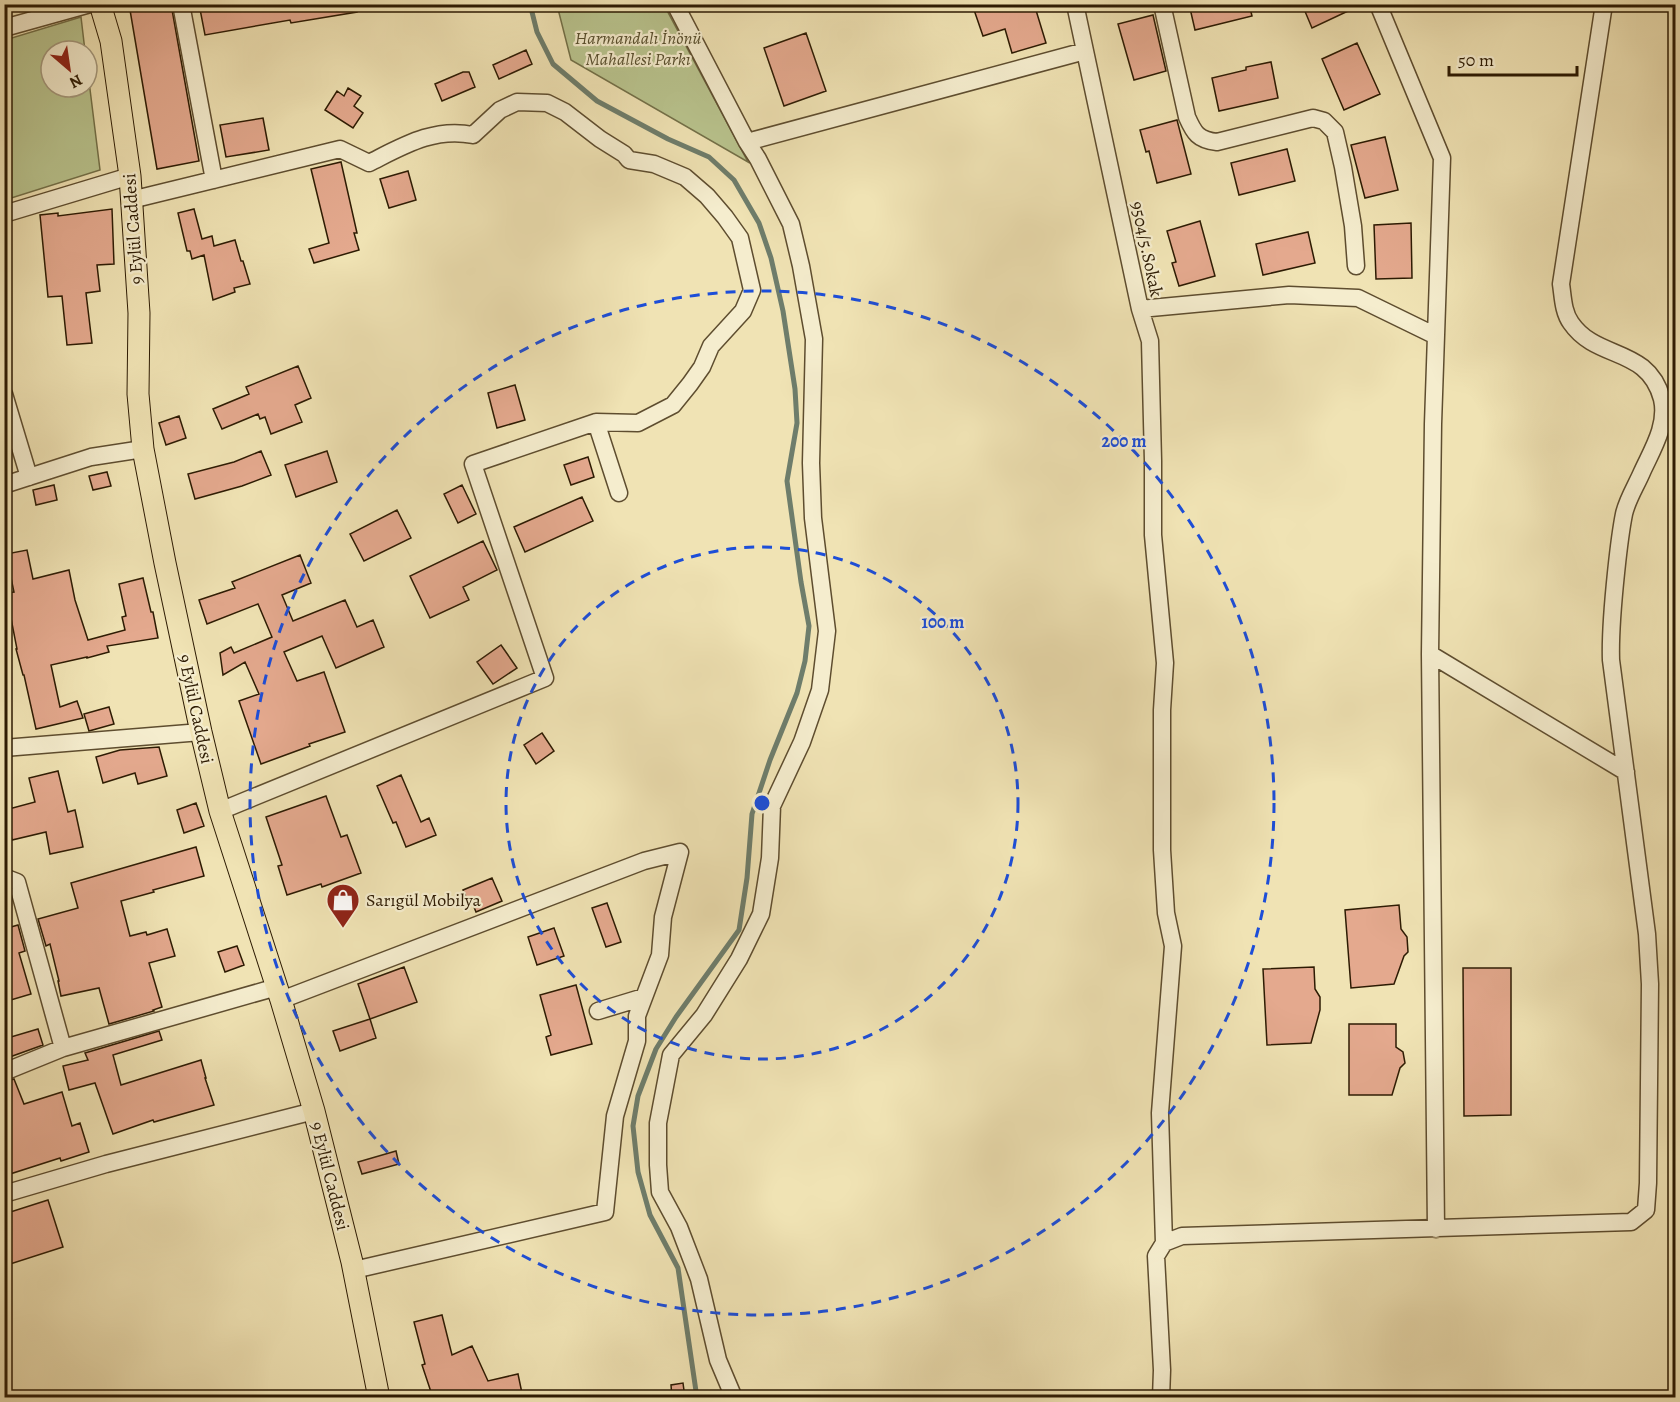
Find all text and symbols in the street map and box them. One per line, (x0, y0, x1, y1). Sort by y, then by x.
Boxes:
park label: Harmandalı İnönü Mahallesi Parkı (575, 26, 702, 71)
north arrow (39, 39, 99, 99)
scale bar (1449, 39, 1576, 77)
text: 50 m (1458, 48, 1494, 72)
text: N (65, 69, 86, 94)
street label: 9 Eylül Caddesi (117, 173, 149, 285)
street label: 9504/5.Sokak (1125, 199, 1169, 299)
text: 200 m (1101, 429, 1147, 453)
text: 100 m (922, 610, 964, 634)
street label: 9 Eylül Caddesi (173, 652, 219, 766)
centre of rings (752, 793, 772, 813)
shop icon: Sarıgül Mobilya (325, 882, 361, 929)
place label: Sarıgül Mobilya (366, 888, 481, 912)
street label: 9 Eylül Caddesi (305, 1119, 355, 1233)

